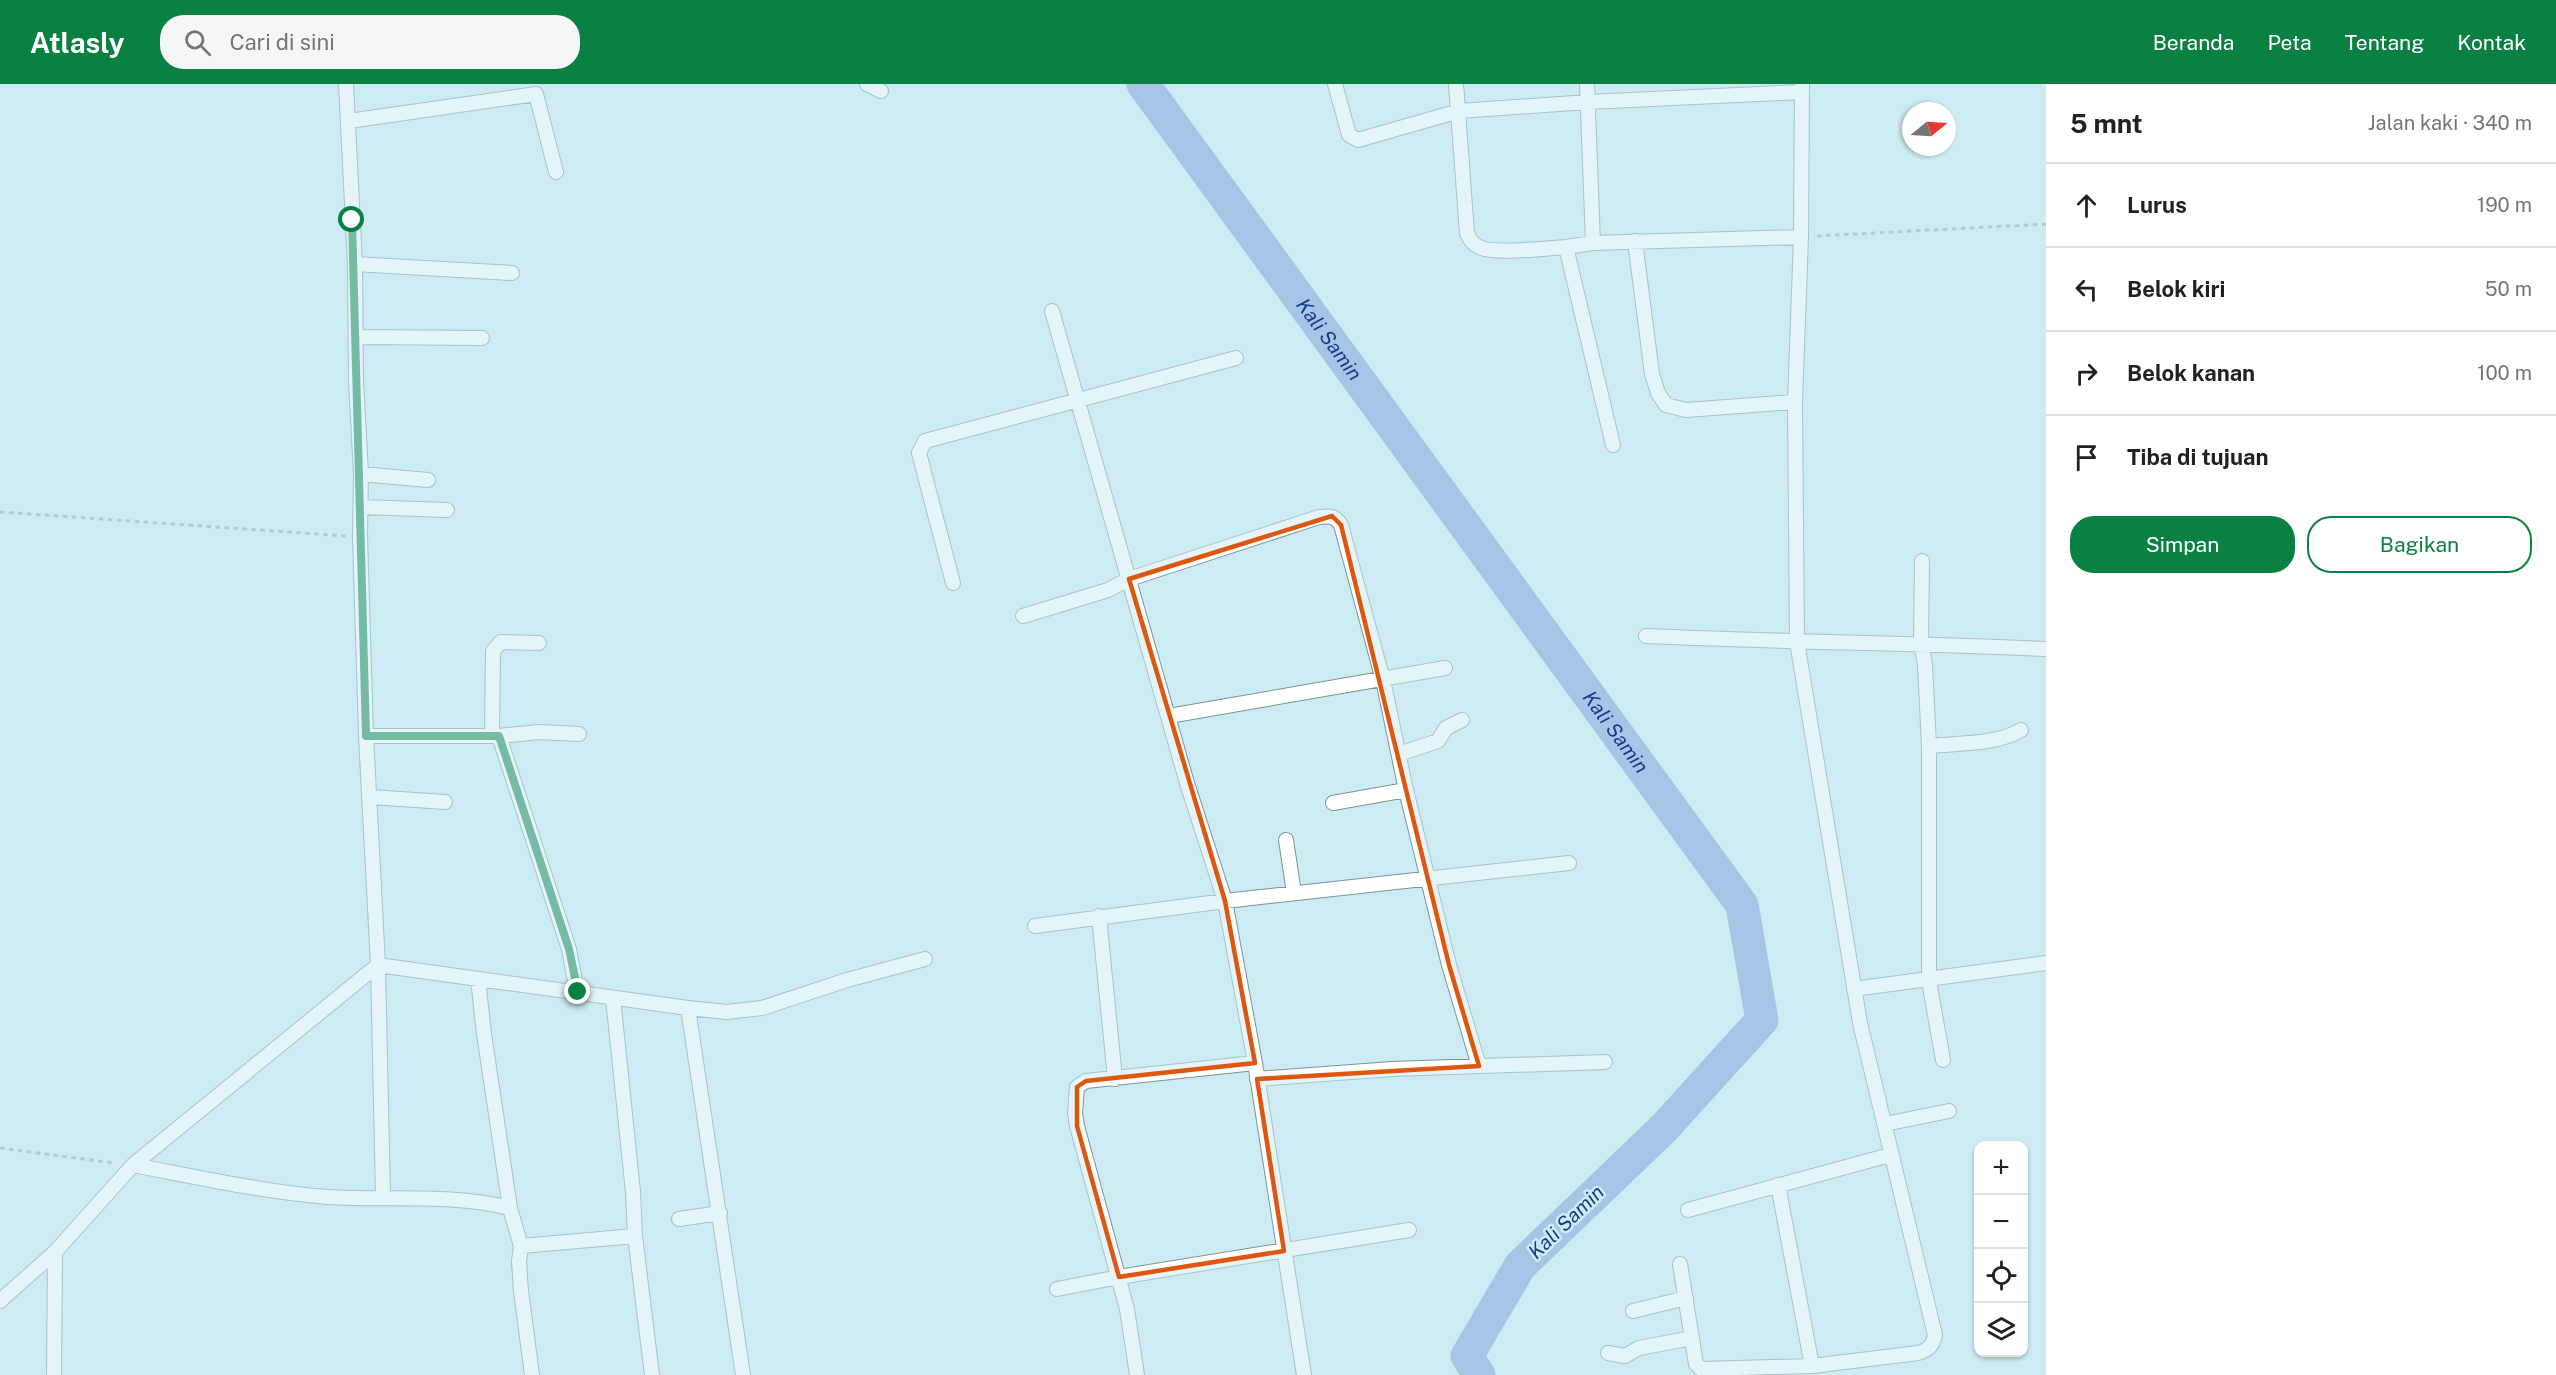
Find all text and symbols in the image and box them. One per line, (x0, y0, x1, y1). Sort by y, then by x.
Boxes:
search box (160, 15, 580, 69)
text: Atlasly (30, 26, 124, 59)
icon: search (181, 26, 214, 59)
text: Cari di sini (229, 29, 335, 55)
text: Beranda (2153, 30, 2234, 55)
text: Peta (2267, 30, 2312, 55)
text: Tentang (2345, 30, 2424, 55)
text: Kontak (2457, 30, 2526, 55)
north arrow (1902, 102, 1956, 156)
text: 5 mnt (2070, 108, 2142, 139)
text: Jalan kaki · 340 m (2368, 111, 2532, 135)
icon: ahead (2070, 189, 2103, 222)
text: Lurus (2127, 192, 2187, 218)
text: 190 m (2477, 193, 2532, 217)
route start (338, 206, 364, 232)
icon: left (2070, 273, 2103, 306)
text: Belok kiri (2127, 276, 2225, 302)
text: 50 m (2485, 277, 2532, 301)
water label: Kali Samin (1291, 294, 1367, 385)
icon: right (2070, 357, 2103, 390)
text: Belok kanan (2127, 360, 2255, 386)
text: 100 m (2477, 361, 2532, 385)
icon: arrive (2070, 441, 2103, 474)
text: Tiba di tujuan (2127, 444, 2268, 470)
button: Simpan (2070, 516, 2295, 573)
button: Bagikan (2307, 516, 2532, 573)
water label: Kali Samin (1578, 686, 1654, 778)
route end (564, 978, 590, 1004)
map controls (1974, 1141, 2028, 1357)
button: + (1974, 1141, 2028, 1195)
water label: Kali Samin (1523, 1180, 1609, 1264)
button: − (1974, 1195, 2028, 1249)
button: locate (1974, 1249, 2028, 1303)
button: layers (1974, 1303, 2028, 1357)

